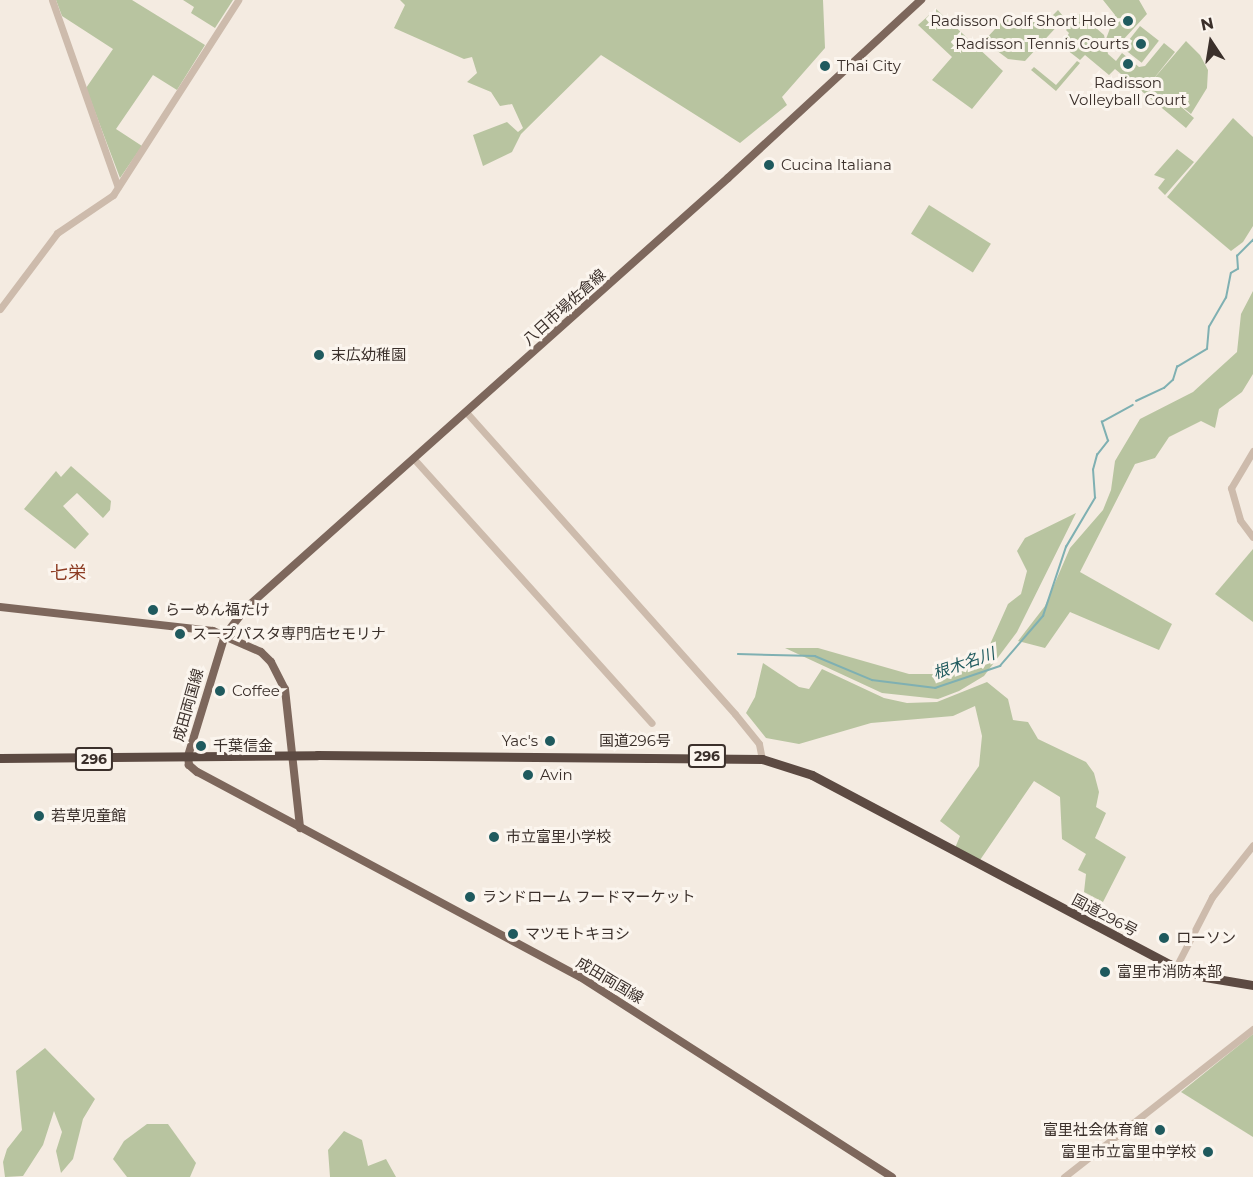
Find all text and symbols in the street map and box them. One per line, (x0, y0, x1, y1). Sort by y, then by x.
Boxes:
place label: Radisson Golf Short Hole (930, 12, 1116, 30)
north arrow (1181, 12, 1241, 72)
text: N (1199, 13, 1215, 35)
marker: Radisson Golf Short Hole (1121, 14, 1135, 28)
place label: Radisson Tennis Courts (955, 35, 1129, 53)
marker: Radisson Tennis Courts (1134, 37, 1148, 51)
place label: Thai City (837, 57, 901, 75)
marker: Radisson Volleyball Court (1121, 57, 1135, 71)
marker: Thai City (818, 59, 832, 73)
place label: Radisson Volleyball Court (1069, 73, 1187, 108)
place label: Cucina Italiana (781, 156, 892, 174)
marker: Cucina Italiana (762, 158, 776, 172)
street label: 八日市場佐倉線 (519, 265, 609, 349)
place label: 末広幼稚園 (331, 346, 406, 364)
marker: 末広幼稚園 (312, 348, 326, 362)
district label: 七栄 (50, 562, 86, 584)
place label: らーめん福たけ (165, 601, 270, 619)
marker: らーめん福たけ (146, 603, 160, 617)
place label: スープパスタ専門店セモリナ (192, 625, 387, 643)
marker: スープパスタ専門店セモリナ (173, 627, 187, 641)
water label: 根木名川 (931, 645, 997, 683)
street label: 成田両国線 (169, 666, 207, 744)
place label: Coffee (232, 682, 280, 700)
marker: Coffee (213, 684, 227, 698)
place label: Yac's (502, 732, 538, 750)
street label: 国道296号 (599, 732, 671, 750)
marker: Yac's (543, 734, 557, 748)
place label: 千葉信金 (213, 737, 273, 755)
marker: 千葉信金 (194, 739, 208, 753)
road number: 296 (688, 745, 726, 767)
road number: 296 (74, 748, 113, 770)
place label: Avin (540, 766, 573, 784)
marker: Avin (521, 768, 535, 782)
place label: 若草児童館 (51, 807, 126, 825)
marker: 若草児童館 (32, 809, 46, 823)
place label: 市立富里小学校 (506, 828, 611, 846)
marker: 市立富里小学校 (487, 830, 501, 844)
place label: ランドローム フードマーケット (482, 888, 696, 906)
marker: ランドローム フードマーケット (463, 890, 477, 904)
street label: 国道296号 (1069, 890, 1141, 940)
place label: マツモトキヨシ (525, 925, 630, 943)
marker: マツモトキヨシ (506, 927, 520, 941)
place label: ローソン (1176, 929, 1236, 947)
marker: ローソン (1157, 931, 1171, 945)
street label: 成田両国線 (573, 953, 647, 1007)
place label: 富里市消防本部 (1117, 963, 1222, 981)
marker: 富里市消防本部 (1098, 965, 1112, 979)
place label: 富里社会体育館 (1043, 1121, 1148, 1139)
marker: 富里社会体育館 (1153, 1123, 1167, 1137)
place label: 富里市立富里中学校 (1061, 1143, 1196, 1161)
marker: 富里市立富里中学校 (1201, 1145, 1215, 1159)

